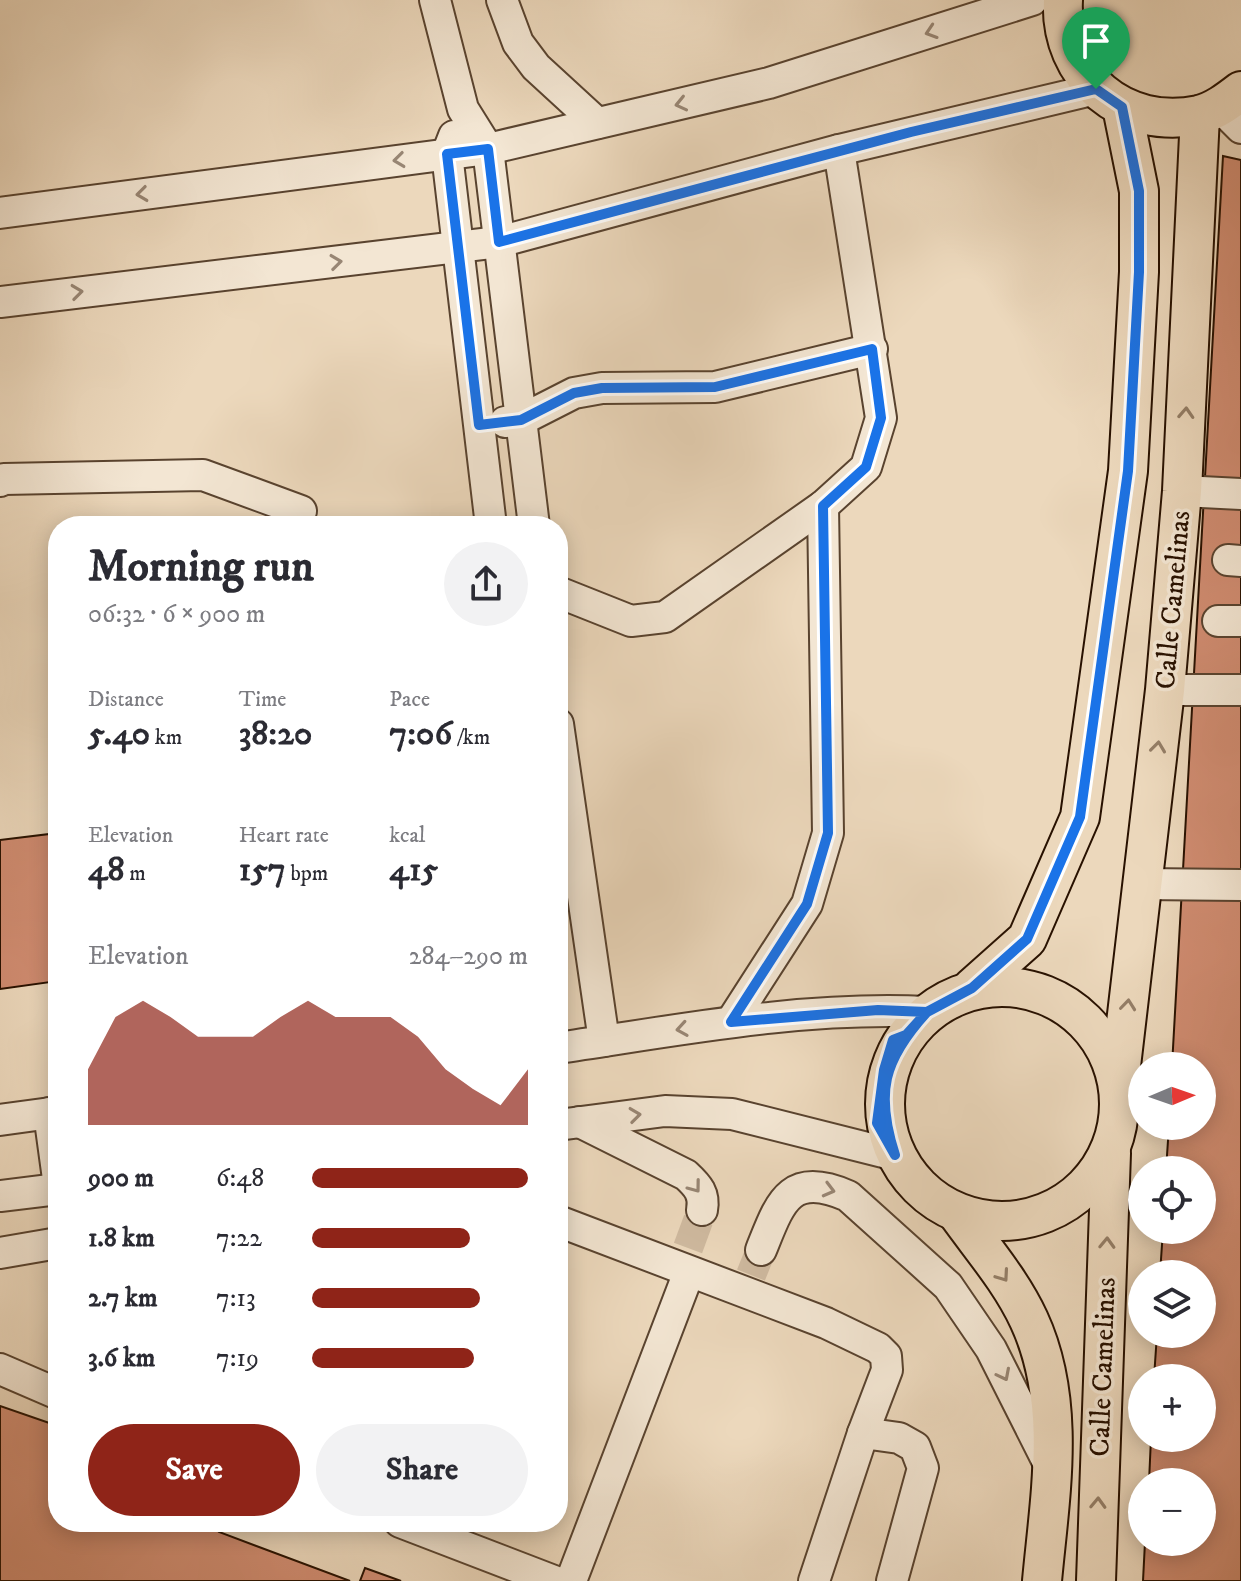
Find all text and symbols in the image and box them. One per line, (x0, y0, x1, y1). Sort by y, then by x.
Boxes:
pin (1062, 7, 1130, 89)
icon: arrive (1074, 19, 1118, 63)
one-way arrow (925, 23, 939, 39)
one-way arrow (675, 94, 689, 111)
one-way arrow (393, 151, 406, 168)
one-way arrow (135, 185, 149, 202)
one-way arrow (330, 253, 343, 270)
one-way arrow (71, 284, 84, 301)
one-way arrow (1177, 406, 1194, 419)
street label: Calle Camelinas (1148, 509, 1198, 691)
text: Morning run (88, 540, 314, 595)
button: share (444, 542, 528, 626)
text: 06:32 · 6 × 900 m (88, 598, 265, 631)
text: Distance (88, 686, 164, 713)
text: Time (239, 686, 286, 713)
text: Pace (389, 686, 430, 713)
text: 5.40 (88, 713, 150, 755)
text: 38:20 (239, 713, 312, 755)
text: 7:06 (389, 713, 452, 755)
text: km (150, 724, 182, 751)
text: /km (452, 724, 490, 751)
one-way arrow (1149, 740, 1166, 754)
text: Elevation (88, 822, 173, 849)
text: Heart rate (239, 822, 329, 849)
text: kcal (389, 822, 425, 849)
text: 48 (88, 849, 125, 891)
text: 157 (239, 849, 286, 891)
text: 415 (389, 849, 438, 891)
text: m (125, 860, 146, 887)
text: bpm (286, 860, 328, 887)
text: Elevation (88, 940, 189, 973)
text: 284–290 m (409, 940, 528, 973)
one-way arrow (1119, 999, 1136, 1012)
one-way arrow (675, 1020, 689, 1037)
north arrow (1128, 1052, 1216, 1140)
map controls (1128, 1052, 1216, 1556)
one-way arrow (628, 1107, 642, 1124)
button: locate (1128, 1156, 1216, 1244)
text: 900 m (88, 1162, 154, 1195)
text: 6:48 (216, 1162, 264, 1195)
one-way arrow (685, 1178, 700, 1193)
one-way arrow (821, 1181, 835, 1198)
text: 1.8 km (88, 1222, 155, 1255)
text: 7:22 (216, 1222, 262, 1255)
one-way arrow (1099, 1236, 1116, 1249)
button: layers (1128, 1260, 1216, 1348)
one-way arrow (993, 1268, 1008, 1282)
street label: Calle Camelinas (1082, 1277, 1124, 1457)
text: 2.7 km (88, 1282, 157, 1315)
text: 7:13 (216, 1282, 256, 1315)
text: 3.6 km (88, 1342, 155, 1375)
text: 7:19 (216, 1342, 259, 1375)
button: + (1128, 1364, 1216, 1452)
one-way arrow (994, 1366, 1009, 1381)
button: Save (88, 1424, 300, 1516)
button: Share (316, 1424, 528, 1516)
button: − (1128, 1468, 1216, 1556)
one-way arrow (1090, 1496, 1107, 1509)

